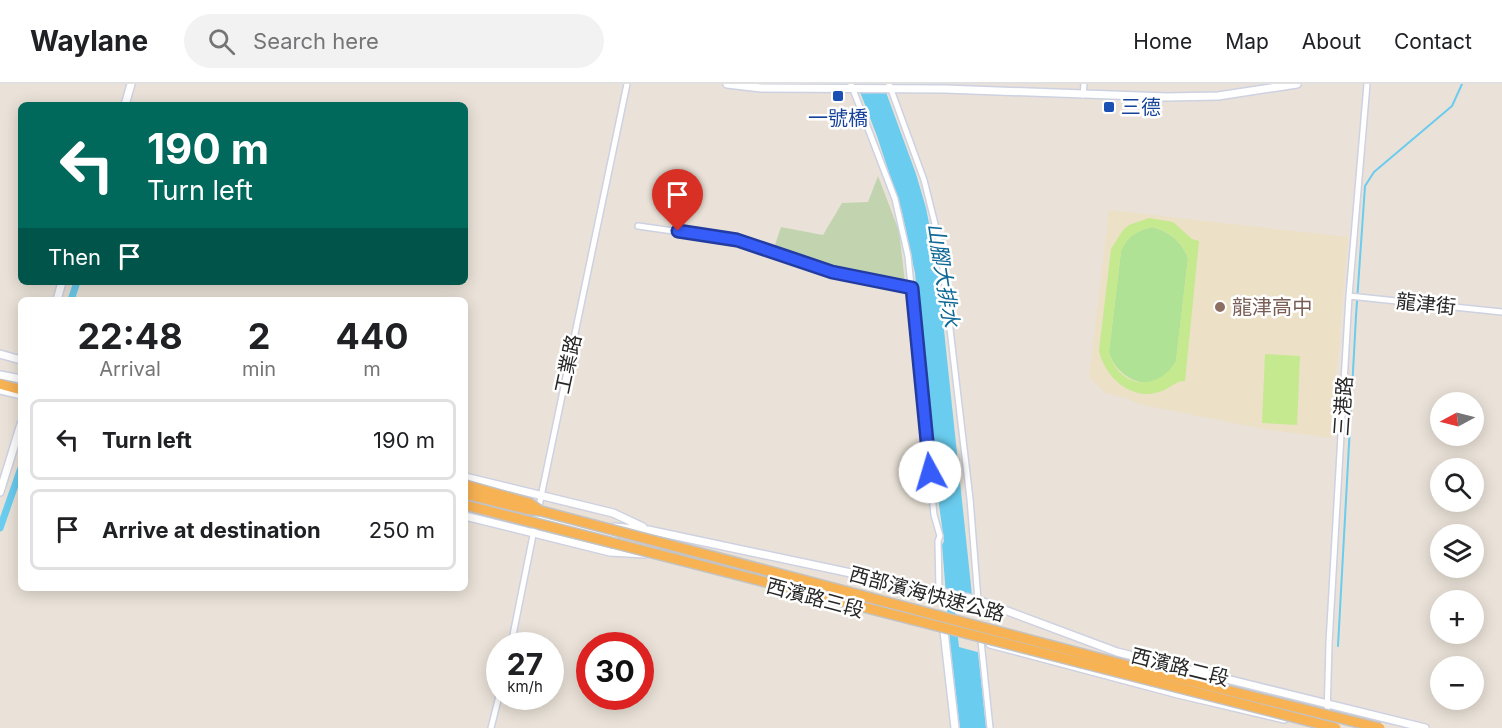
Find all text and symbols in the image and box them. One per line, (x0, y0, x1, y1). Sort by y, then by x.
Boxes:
search box (184, 14, 604, 68)
text: Waylane (30, 24, 148, 58)
icon: search (205, 25, 238, 58)
text: Search here (253, 28, 379, 54)
text: Home (1133, 29, 1192, 54)
text: Map (1225, 29, 1269, 54)
text: About (1302, 29, 1361, 54)
text: Contact (1394, 29, 1472, 54)
marker: 一號橋 (831, 89, 845, 103)
place label: 三德 (1121, 95, 1161, 119)
marker: 三德 (1102, 100, 1116, 114)
place label: 一號橋 (808, 106, 868, 130)
text: 190 m (147, 123, 269, 174)
icon: left (48, 126, 126, 204)
pin (652, 169, 703, 231)
text: Turn left (147, 174, 253, 207)
icon: arrive (661, 178, 694, 211)
water label: 山腳大排水 (923, 221, 964, 330)
icon: arrive (113, 240, 146, 273)
text: Then (48, 244, 101, 270)
street label: 龍津街 (1395, 289, 1457, 319)
place label: 龍津高中 (1232, 295, 1312, 319)
marker: 龍津高中 (1213, 300, 1227, 314)
text: 22:48 (77, 314, 183, 358)
text: 2 (248, 314, 270, 358)
text: 440 (336, 314, 409, 358)
street label: 工業路 (550, 332, 586, 396)
text: Arrival (99, 357, 161, 381)
text: min (242, 357, 276, 381)
text: m (363, 357, 381, 381)
street label: 三港路 (1329, 375, 1357, 437)
north arrow (1430, 392, 1484, 446)
map controls (1430, 392, 1484, 710)
icon: left (51, 423, 84, 456)
text: Turn left (102, 427, 192, 453)
text: 190 m (373, 427, 435, 453)
position arrow (898, 440, 962, 504)
button: search (1430, 458, 1484, 512)
icon: arrive (51, 513, 84, 546)
text: Arrive at destination (102, 517, 321, 543)
text: 250 m (369, 517, 435, 543)
button: layers (1430, 524, 1484, 578)
street label: 西部濱海快速公路 (847, 562, 1007, 626)
street label: 西濱路三段 (764, 573, 866, 623)
button: + (1430, 590, 1484, 644)
speed limit sign: 30 (576, 632, 654, 710)
street label: 西濱路二段 (1129, 643, 1231, 691)
text: 27 (507, 646, 543, 682)
button: − (1430, 656, 1484, 710)
text: km/h (507, 677, 543, 696)

